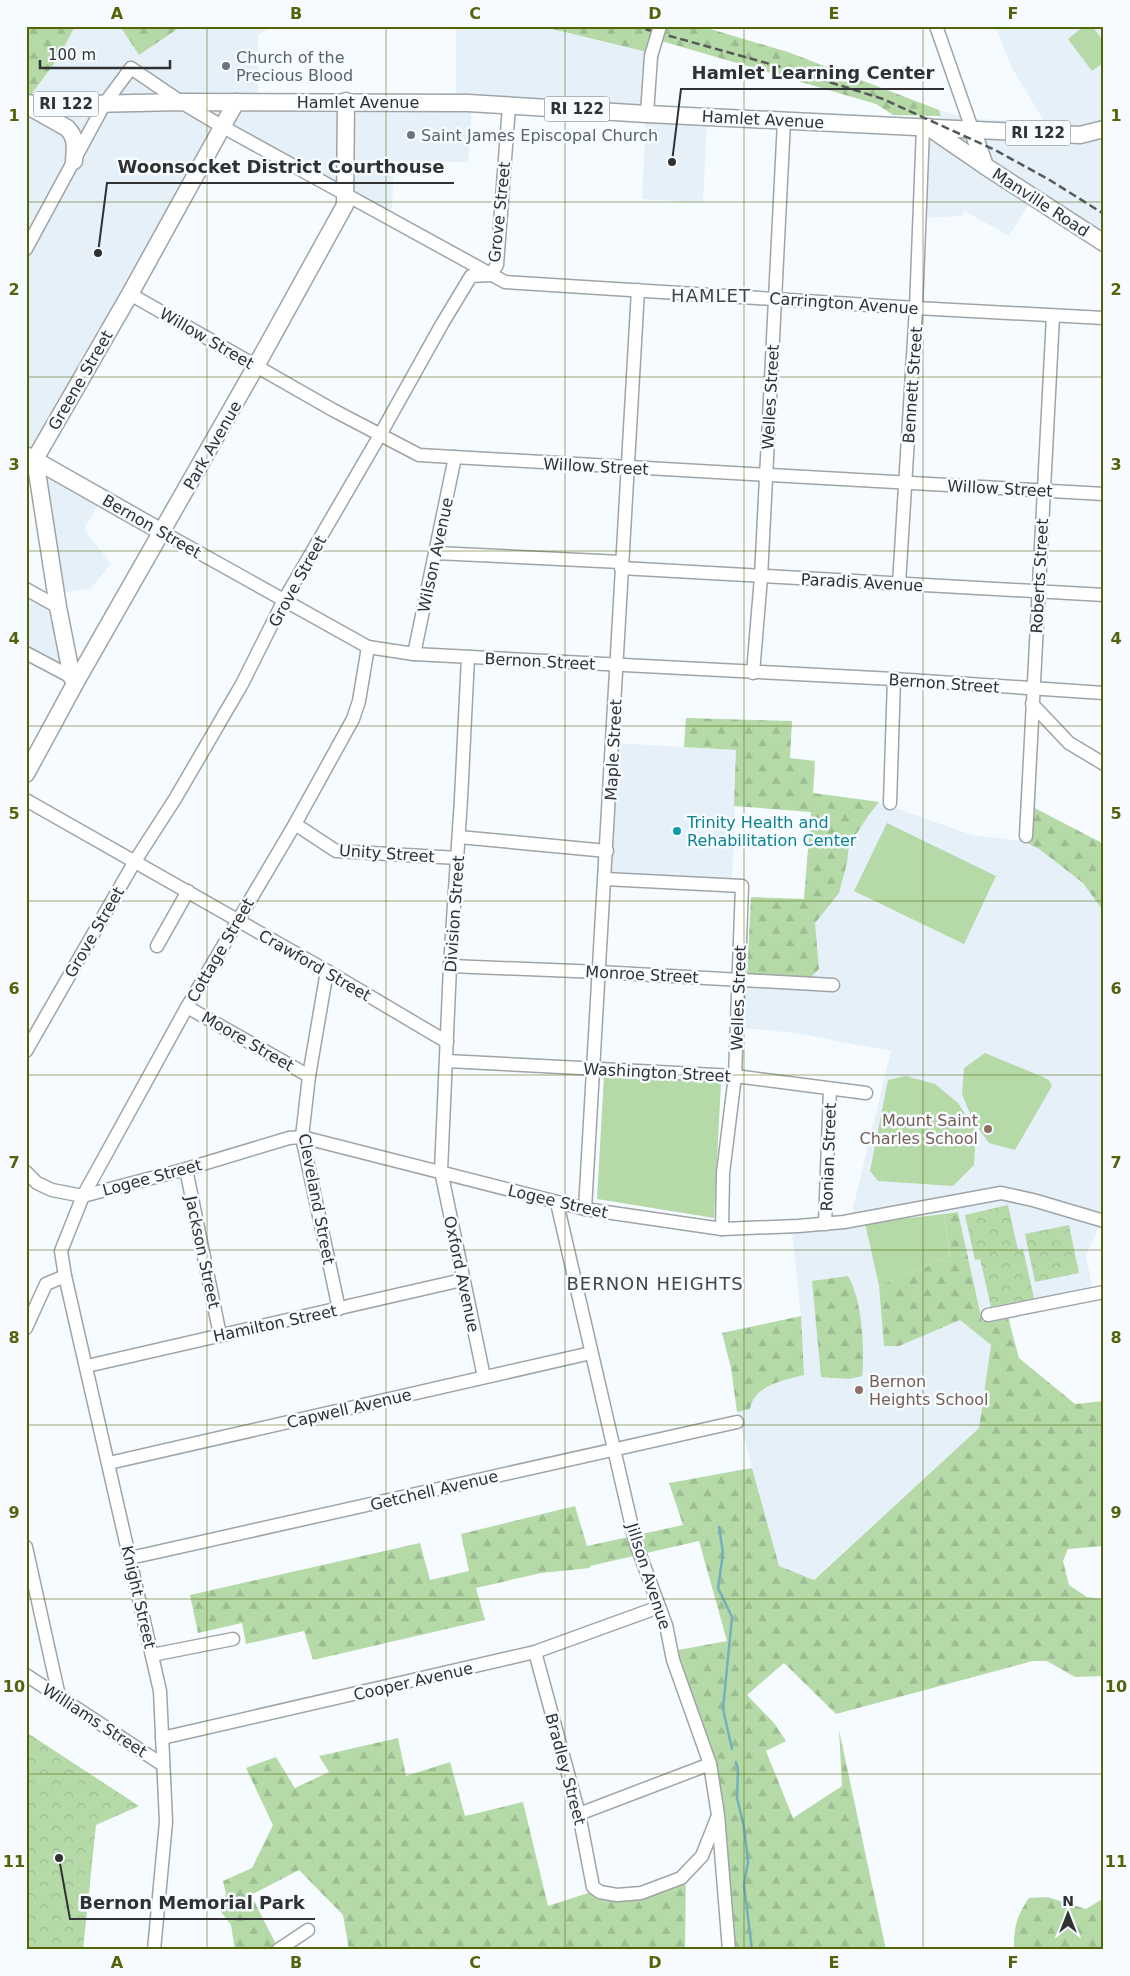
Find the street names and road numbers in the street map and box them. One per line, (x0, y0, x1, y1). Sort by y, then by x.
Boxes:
road number: RI 122 (34, 92, 98, 116)
street label: Hamlet Avenue (297, 93, 419, 112)
road number: RI 122 (544, 96, 610, 122)
street label: Hamlet Avenue (701, 107, 825, 132)
road number: RI 122 (1006, 120, 1070, 146)
street label: Grove Street (485, 161, 514, 263)
street label: Manville Road (989, 164, 1093, 241)
street label: Carrington Avenue (769, 289, 919, 318)
street label: Willow Street (156, 304, 257, 373)
street label: Bennett Street (899, 326, 926, 444)
street label: Greene Street (44, 327, 117, 433)
street label: Welles Street (758, 344, 783, 450)
street label: Park Avenue (179, 398, 245, 493)
street label: Willow Street (543, 454, 649, 479)
street label: Willow Street (947, 476, 1053, 501)
street label: Bernon Street (99, 490, 205, 562)
street label: Wilson Avenue (414, 496, 457, 614)
street label: Roberts Street (1027, 518, 1052, 634)
street label: Grove Street (265, 532, 330, 630)
street label: Paradis Avenue (800, 570, 924, 595)
street label: Bernon Street (484, 649, 596, 674)
street label: Bernon Street (888, 670, 1000, 697)
street label: Maple Street (601, 699, 626, 801)
street label: Unity Street (339, 841, 435, 866)
street label: Division Street (441, 855, 468, 973)
street label: Grove Street (61, 884, 128, 981)
street label: Cottage Street (183, 895, 258, 1006)
street label: Crawford Street (255, 926, 374, 1005)
street label: Welles Street (727, 945, 750, 1051)
street label: Monroe Street (585, 962, 699, 987)
street label: Moore Street (198, 1007, 297, 1075)
street label: Washington Street (583, 1059, 731, 1086)
street label: Ronian Street (817, 1103, 840, 1212)
street label: Cleveland Street (294, 1132, 339, 1266)
street label: Logee Street (100, 1155, 204, 1200)
street label: Logee Street (506, 1181, 610, 1222)
street label: Jackson Street (181, 1193, 224, 1310)
street label: Oxford Avenue (440, 1214, 483, 1334)
street label: Hamilton Street (211, 1301, 339, 1346)
street label: Capwell Avenue (285, 1385, 413, 1432)
street label: Getchell Avenue (368, 1467, 500, 1514)
street label: Jillson Avenue (622, 1520, 675, 1632)
street label: Knight Street (117, 1544, 160, 1651)
street label: Cooper Avenue (352, 1659, 475, 1704)
street label: Williams Street (39, 1680, 151, 1761)
street label: Bradley Street (541, 1711, 590, 1827)

